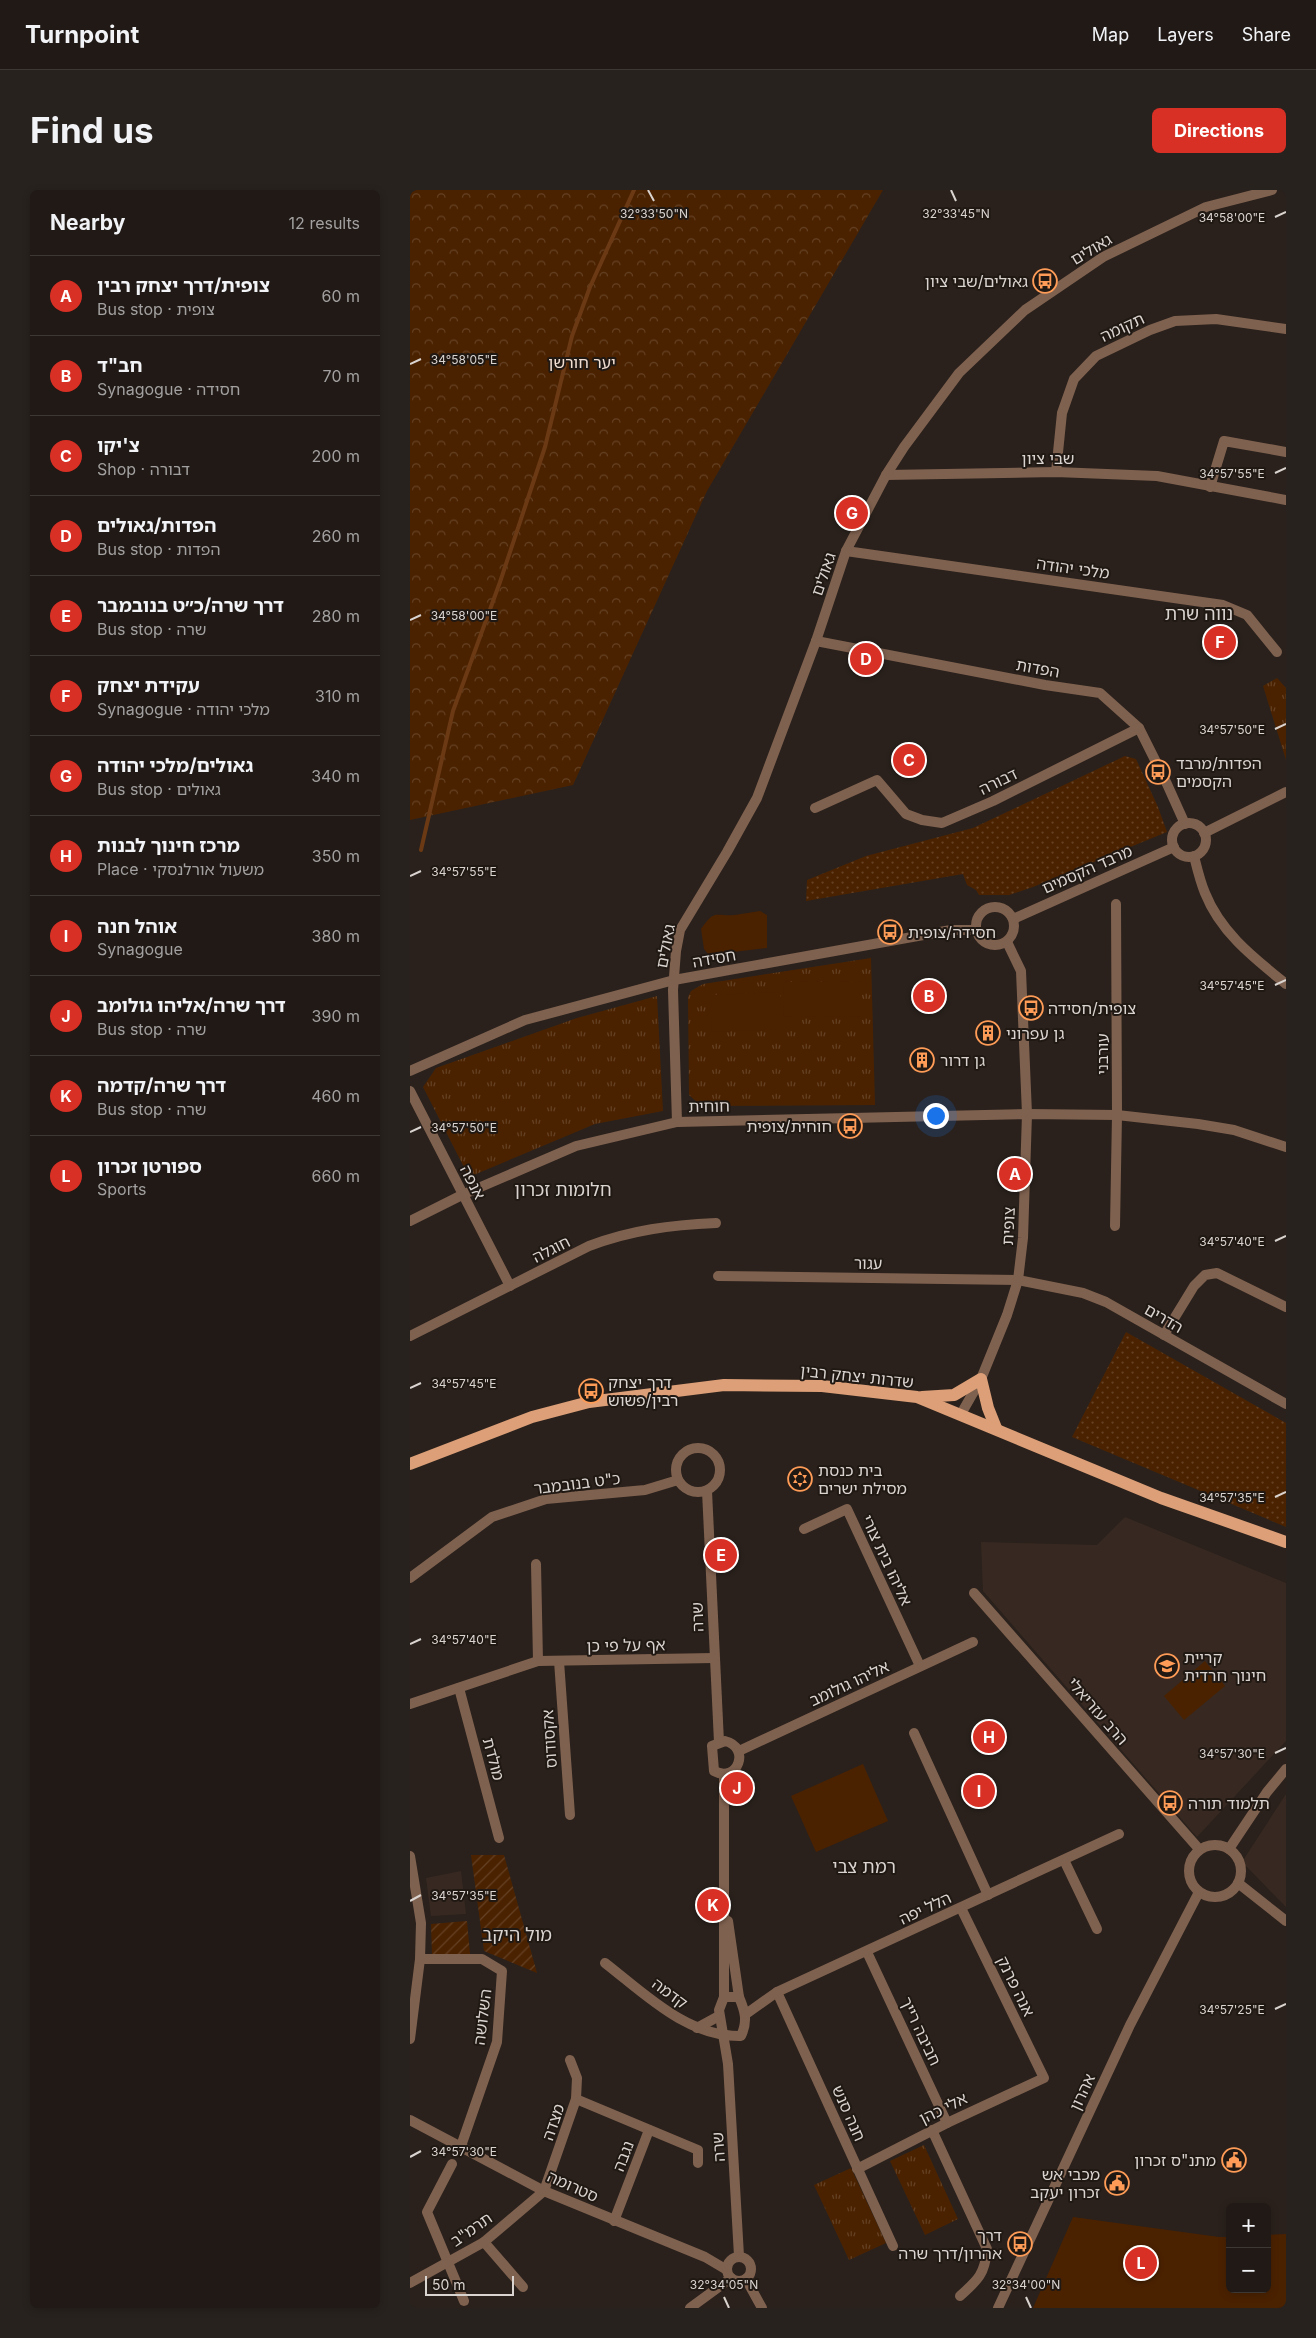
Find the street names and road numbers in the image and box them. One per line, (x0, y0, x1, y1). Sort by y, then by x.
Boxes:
street label: גאולים (1067, 229, 1115, 269)
street label: תקומה (1097, 308, 1147, 346)
street label: שבי ציון (1021, 448, 1075, 468)
street label: גאולים (806, 550, 840, 598)
street label: מלכי יהודה (1035, 553, 1111, 583)
street label: הפדות (1015, 654, 1061, 682)
street label: דבורה (976, 763, 1021, 799)
street label: מרבד הקסמים (1039, 840, 1135, 898)
street label: גאולים (651, 922, 679, 970)
street label: חסידה (691, 944, 737, 972)
street label: עורבני (1092, 1033, 1112, 1075)
street label: חוחית (688, 1096, 730, 1116)
street label: אנפה (456, 1161, 490, 1203)
street label: צופית (997, 1206, 1019, 1246)
street label: חוגלה (529, 1231, 573, 1267)
street label: עגור (854, 1253, 882, 1273)
street label: הדרים (1141, 1299, 1187, 1337)
street label: שדרות יצחק רבין (799, 1360, 915, 1392)
street label: כ"ט בנובמבר (533, 1468, 621, 1498)
street label: אליהו בית צורי (857, 1511, 917, 1609)
street label: שרה (686, 1602, 708, 1632)
street label: אף על פי כן (586, 1634, 666, 1656)
street label: אליהו גולומב (806, 1656, 892, 1710)
street label: הרב עזריאלי (1063, 1673, 1133, 1749)
street label: אקסודוס (537, 1709, 561, 1769)
street label: מולדת (479, 1735, 509, 1783)
street label: הלל יפה (896, 1887, 954, 1929)
street label: אנה פרנק (993, 1952, 1039, 2020)
street label: קדמה (648, 1973, 692, 2013)
street label: השלושה (469, 1988, 495, 2046)
street label: חביבה רייך (896, 1993, 946, 2069)
street label: אהרון (1065, 2070, 1099, 2114)
street label: חנה סנש (828, 2082, 870, 2144)
street label: אלי כהן (916, 2088, 970, 2128)
street label: מצדה (537, 2101, 569, 2143)
street label: שרה (707, 2131, 729, 2163)
street label: נגבה (608, 2138, 638, 2174)
street label: סטרומה (544, 2166, 602, 2206)
street label: תרמ"ב (446, 2208, 496, 2250)

